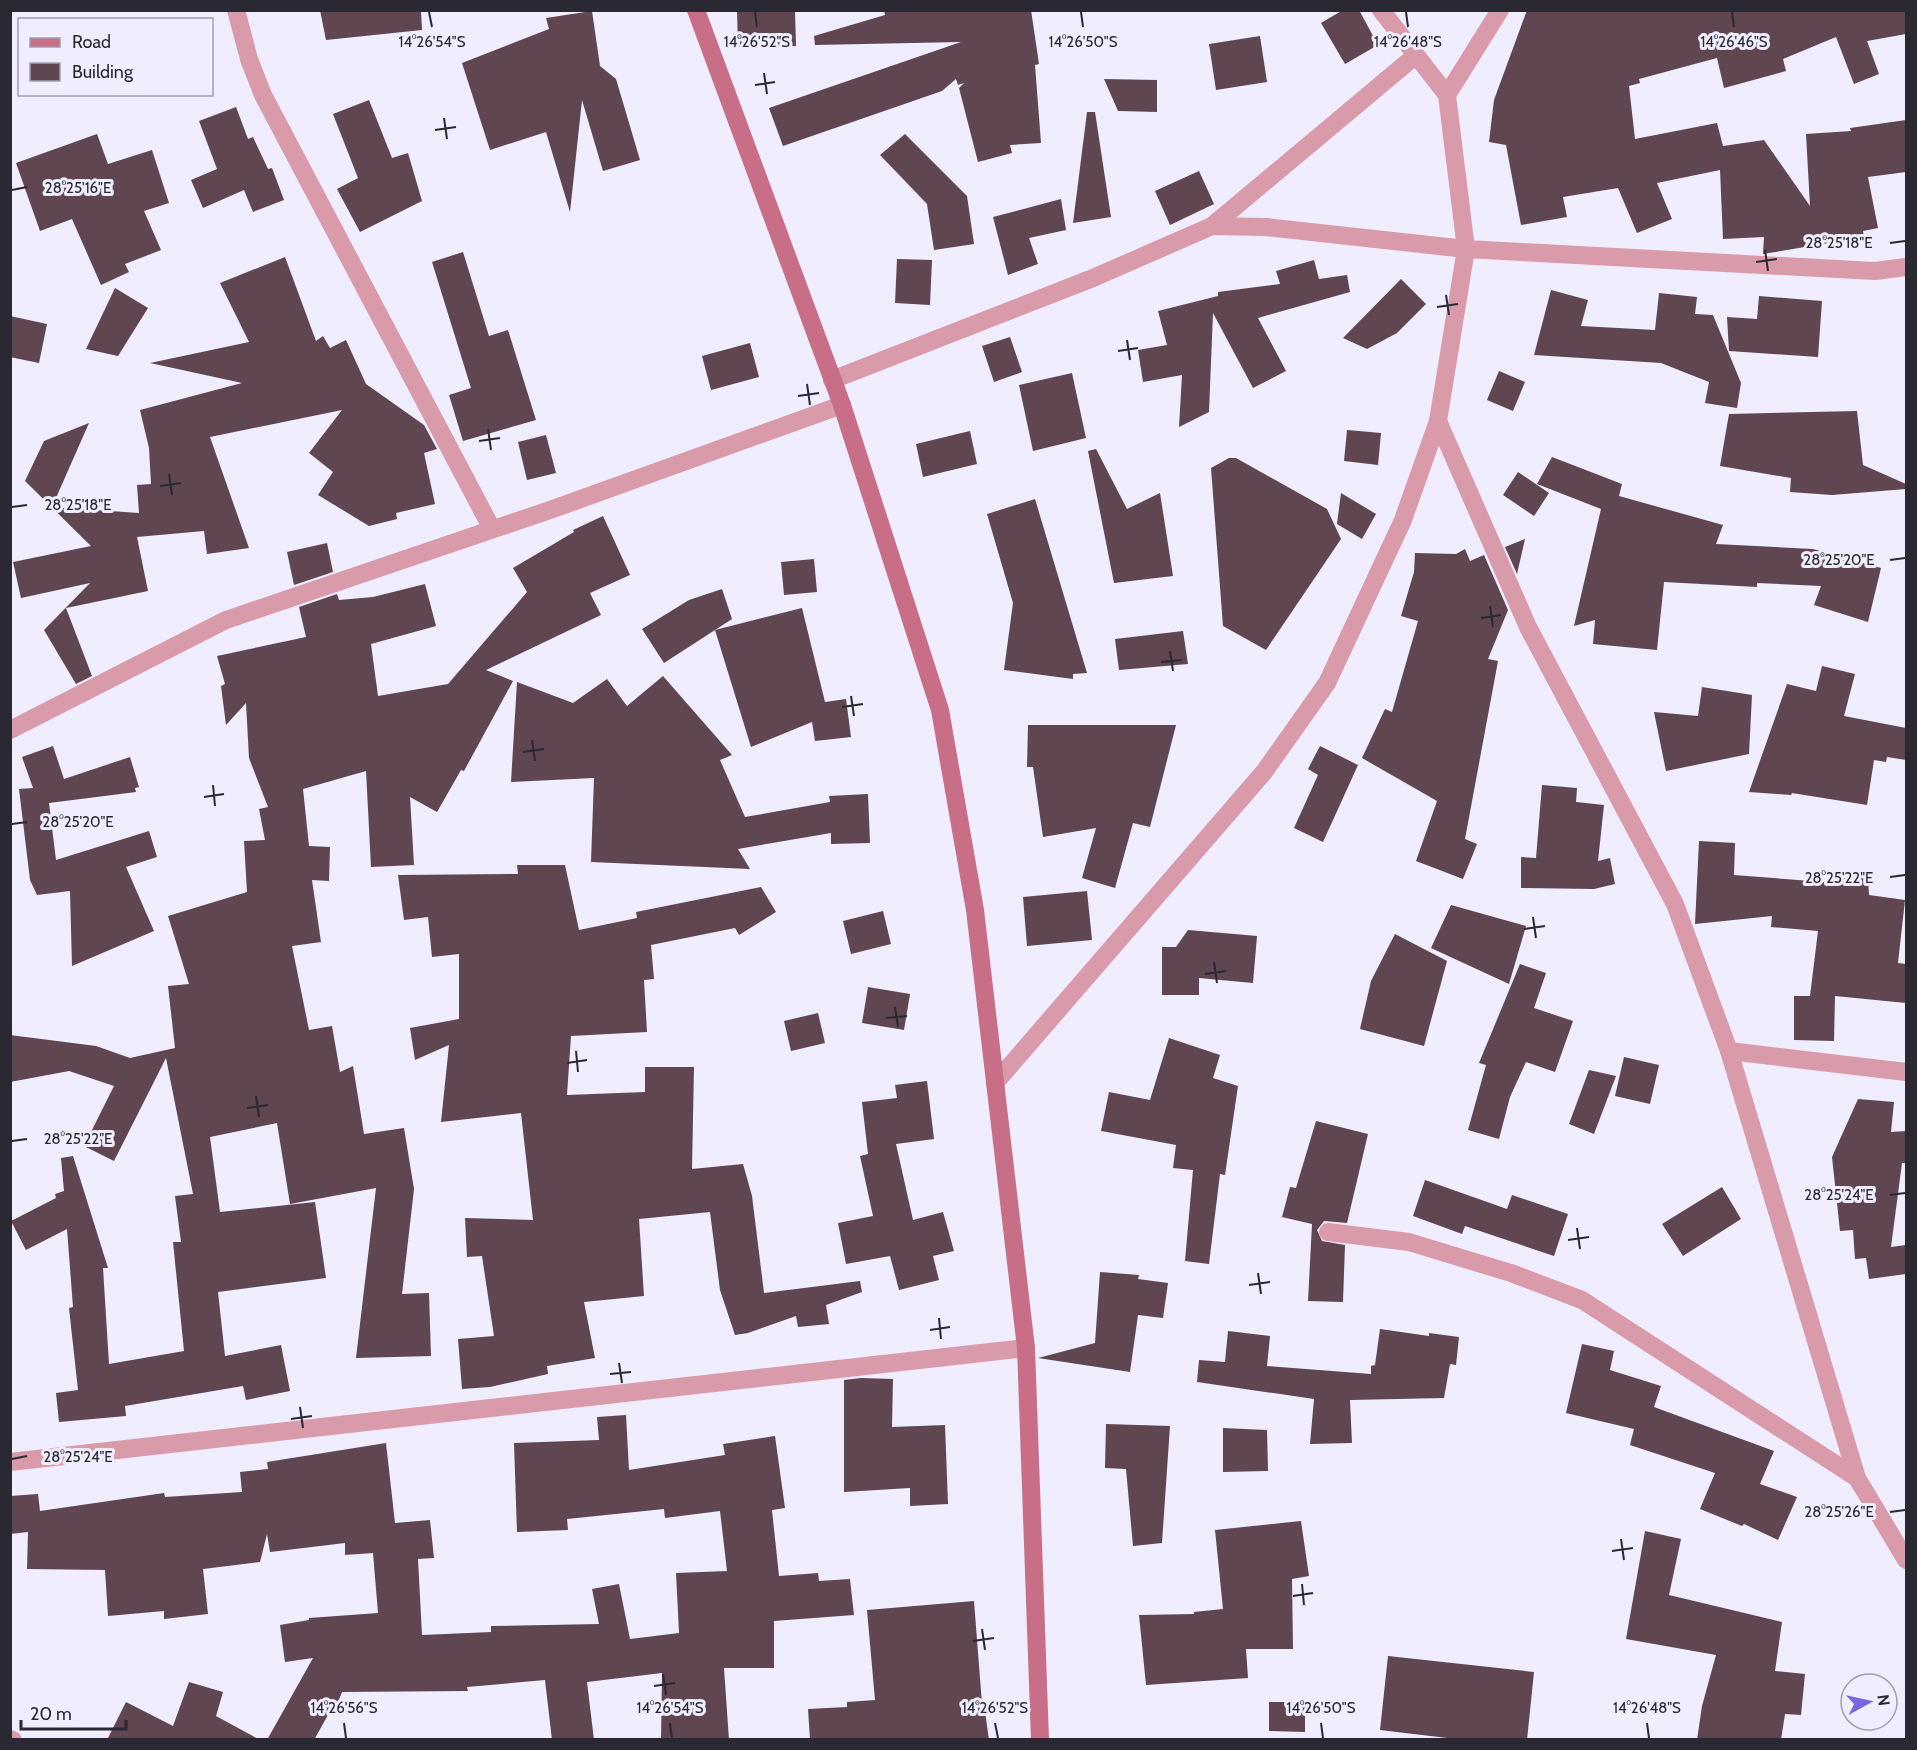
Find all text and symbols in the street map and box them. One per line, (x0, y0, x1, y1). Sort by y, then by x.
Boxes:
legend (18, 18, 213, 96)
text: Road (72, 31, 111, 53)
text: 14°26'54"S (399, 33, 466, 51)
text: 14°26'52"S (724, 33, 790, 51)
text: 14°26'50"S (1049, 33, 1118, 51)
text: 14°26'48"S (1374, 33, 1442, 51)
text: 14°26'46"S (1700, 33, 1768, 51)
text: Building (72, 61, 134, 83)
text: 28°25'16"E (45, 179, 111, 197)
text: 28°25'18"E (1806, 234, 1873, 252)
text: 28°25'18"E (45, 496, 112, 514)
text: 28°25'20"E (1803, 551, 1875, 569)
text: 28°25'20"E (42, 813, 114, 831)
text: 28°25'22"E (1805, 869, 1873, 887)
text: 28°25'22"E (44, 1130, 112, 1148)
text: 28°25'24"E (1804, 1186, 1874, 1204)
text: 28°25'24"E (43, 1448, 113, 1466)
text: 28°25'26"E (1804, 1503, 1874, 1521)
north arrow (1839, 1672, 1899, 1732)
scale bar (21, 1693, 126, 1731)
text: N (1873, 1693, 1894, 1707)
text: 14°26'56"S (311, 1699, 378, 1717)
text: 14°26'54"S (637, 1699, 704, 1717)
text: 14°26'52"S (962, 1699, 1028, 1717)
text: 14°26'50"S (1287, 1699, 1356, 1717)
text: 14°26'48"S (1613, 1699, 1681, 1717)
text: 20 m (30, 1703, 72, 1725)

